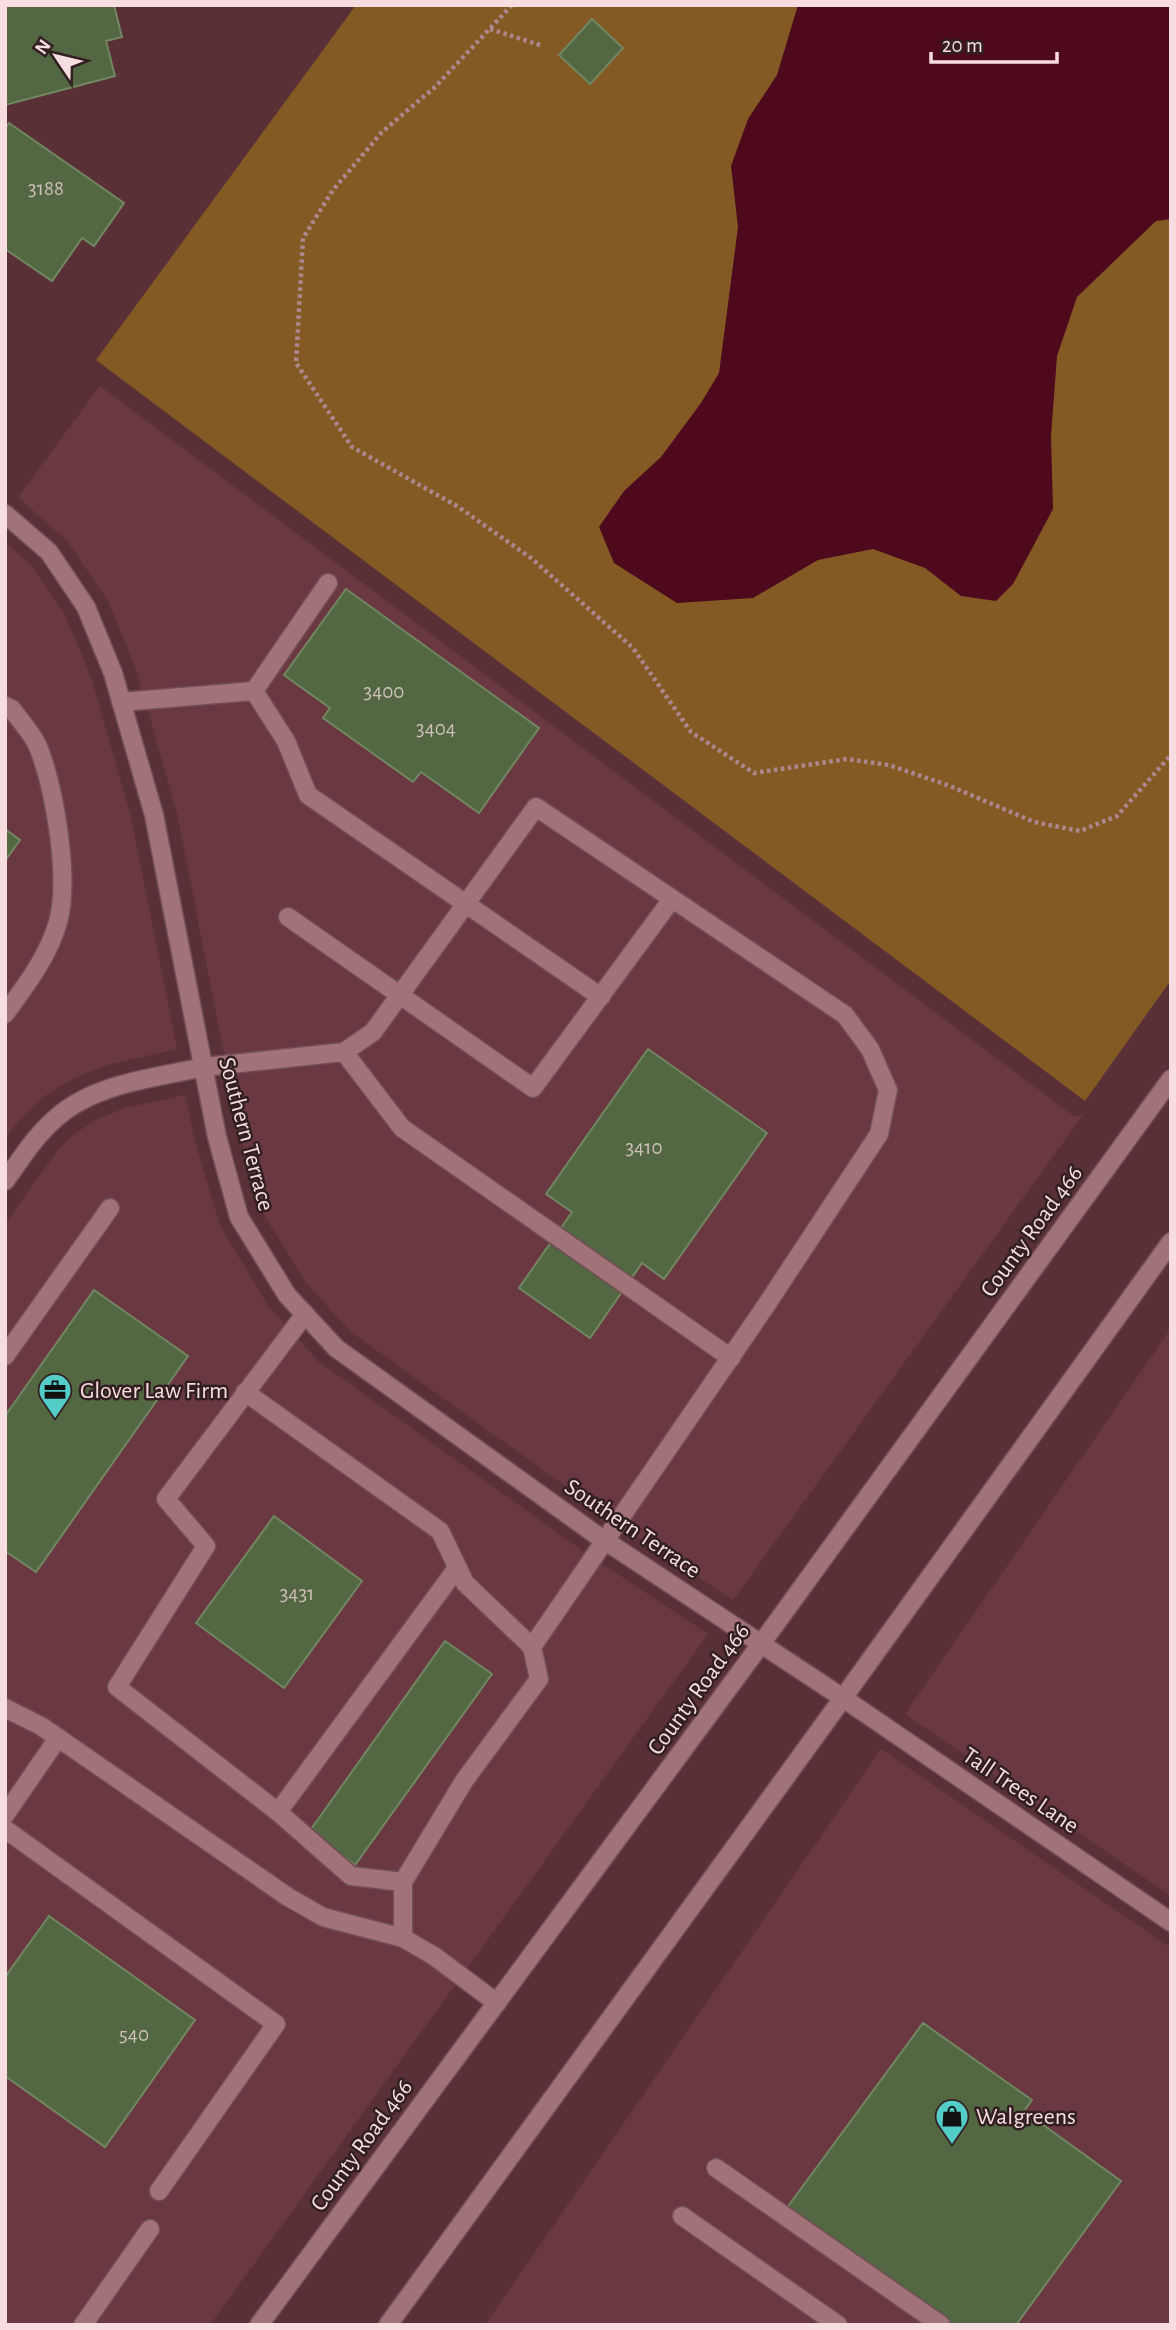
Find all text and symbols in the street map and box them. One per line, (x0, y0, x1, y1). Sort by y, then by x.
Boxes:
north arrow (21, 21, 91, 91)
scale bar (931, 21, 1057, 65)
text: 20 m (942, 35, 983, 56)
text: N (32, 36, 55, 58)
house number: 3188 (28, 178, 64, 199)
house number: 3400 (364, 681, 404, 702)
house number: 3404 (416, 718, 456, 739)
street label: Southern Terrace (214, 1055, 278, 1214)
house number: 3410 (625, 1137, 663, 1158)
street label: County Road 466 (976, 1161, 1087, 1302)
office icon: Glover Law Firm (36, 1371, 74, 1420)
place label: Glover Law Firm (80, 1379, 228, 1403)
street label: Southern Terrace (560, 1475, 705, 1583)
house number: 3431 (280, 1583, 314, 1604)
street label: County Road 466 (643, 1619, 754, 1760)
street label: Tall Trees Lane (958, 1743, 1083, 1838)
house number: 540 (119, 2024, 149, 2045)
street label: County Road 466 (306, 2075, 417, 2216)
shop icon: Walgreens (933, 2097, 971, 2146)
place label: Walgreens (976, 2105, 1076, 2129)

